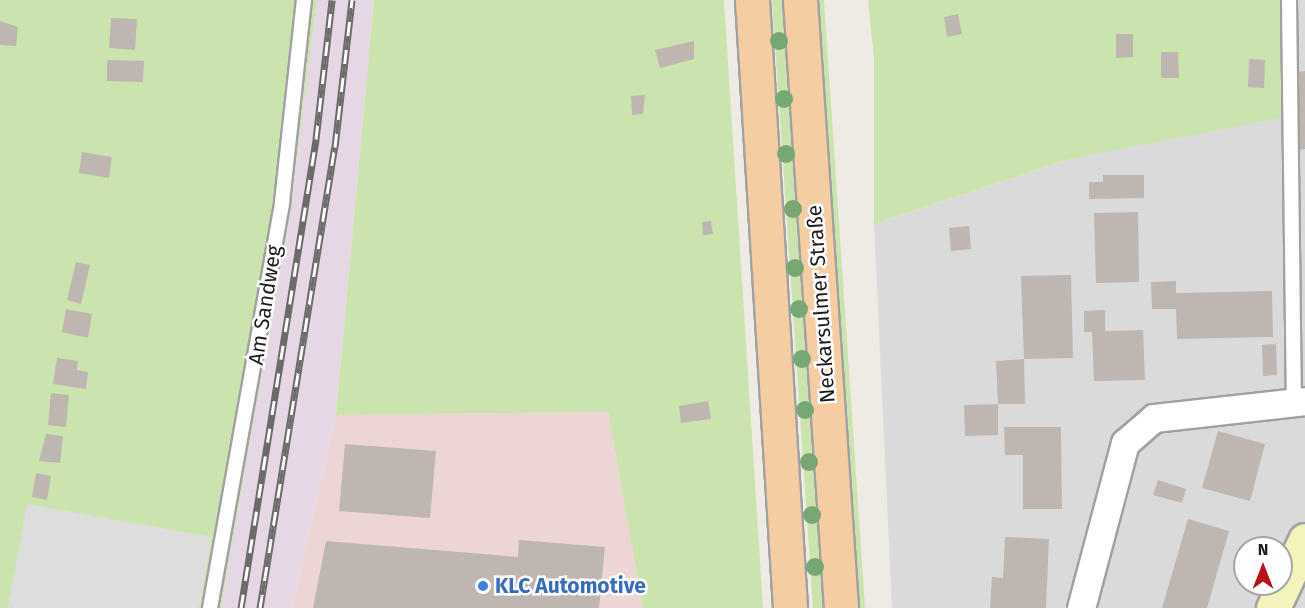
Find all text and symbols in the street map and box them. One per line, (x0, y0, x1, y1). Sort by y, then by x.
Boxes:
street label: Neckarsulmer Straße (802, 204, 840, 404)
street label: Am Sandweg (243, 243, 287, 367)
north arrow (1233, 536, 1293, 596)
text: N (1258, 540, 1268, 559)
place label: KLC Automotive (495, 573, 646, 599)
marker: KLC Automotive (476, 579, 490, 593)

